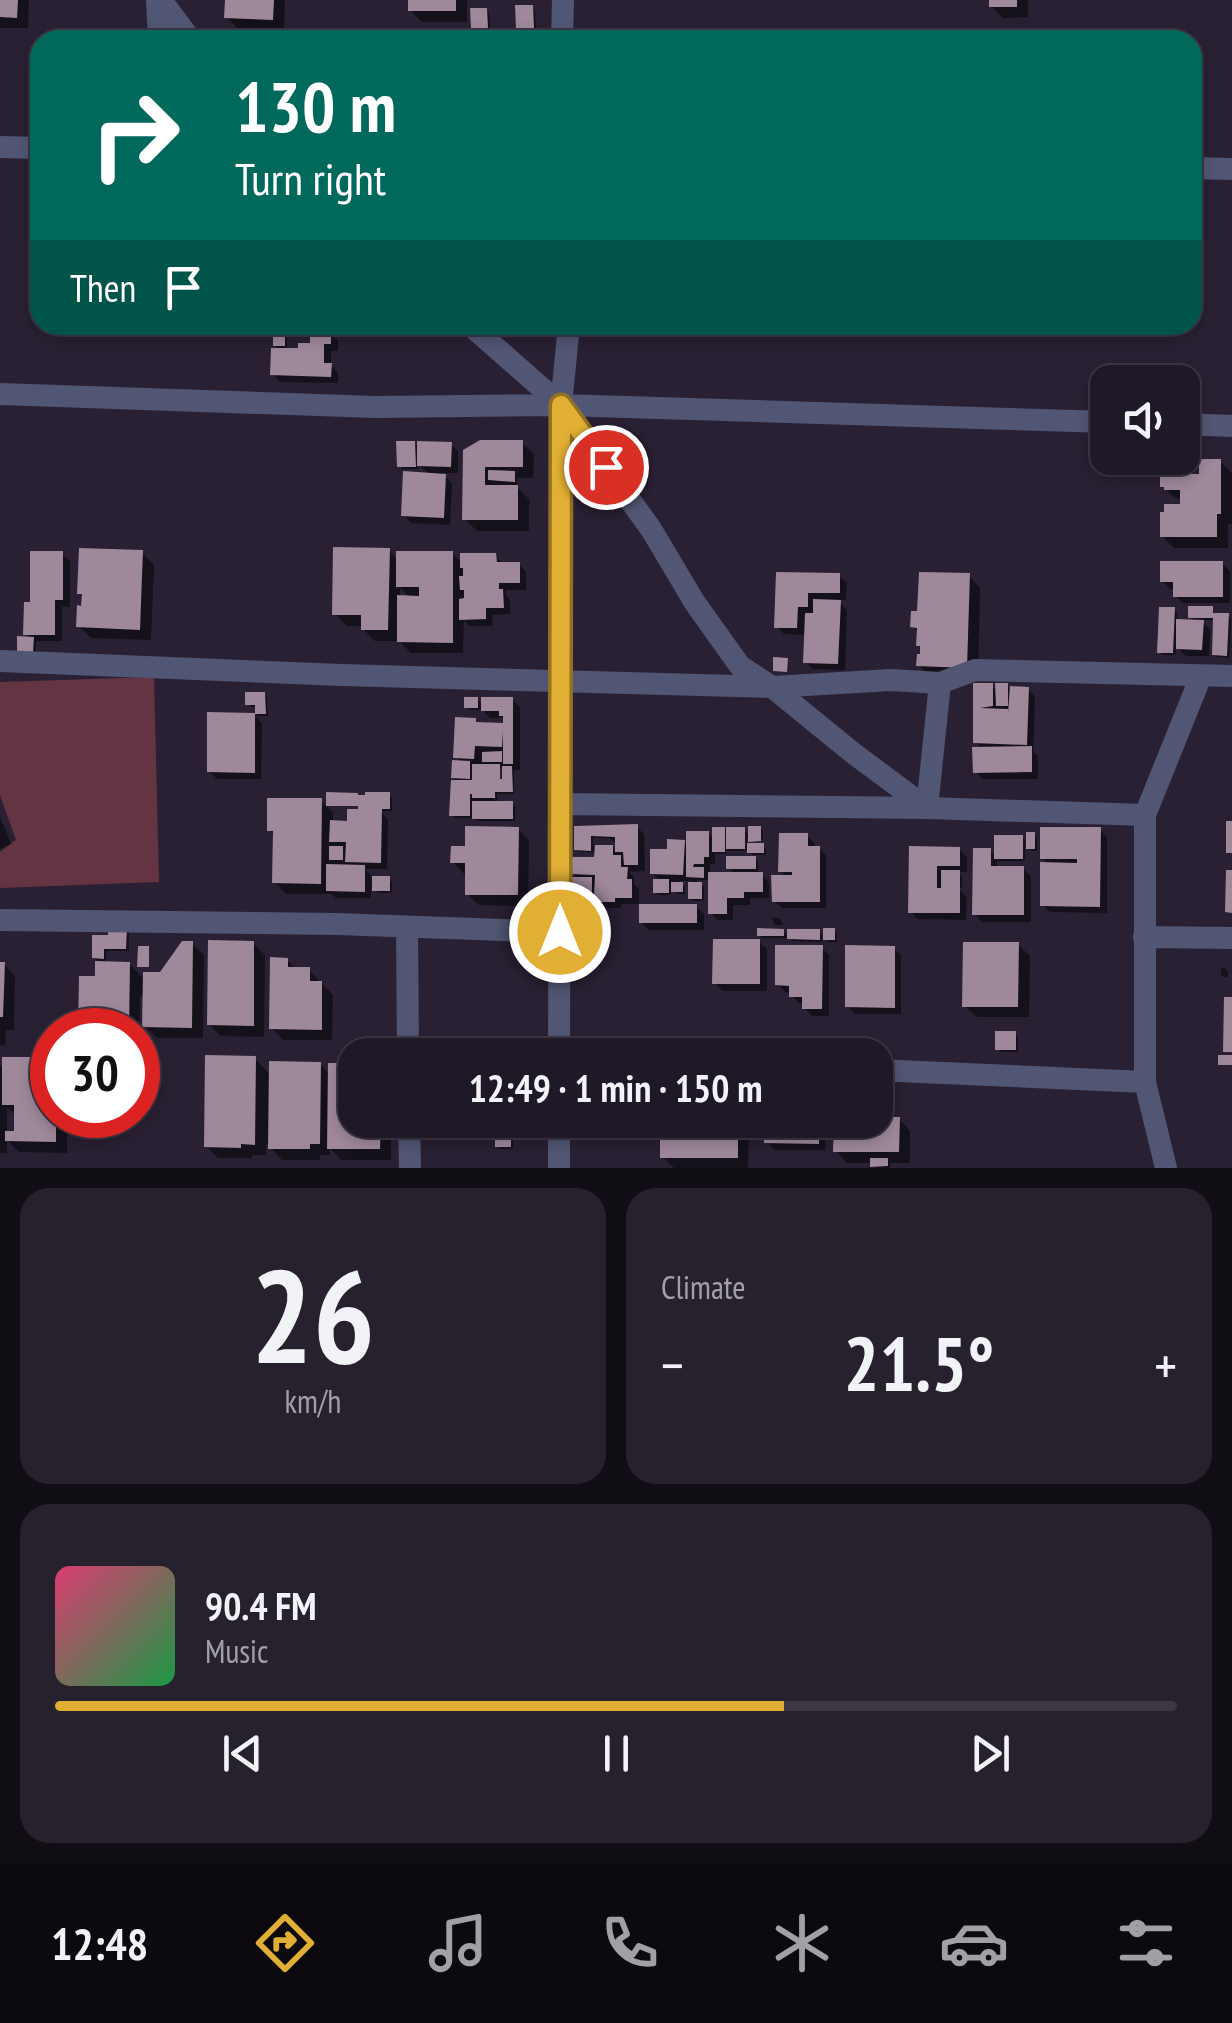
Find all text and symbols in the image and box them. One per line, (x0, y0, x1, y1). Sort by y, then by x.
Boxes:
text: 130 m (235, 61, 396, 151)
icon: right (70, 70, 200, 200)
text: Turn right (235, 149, 386, 207)
icon: arrive (156, 260, 211, 315)
text: Then (70, 263, 136, 312)
map controls (1090, 365, 1200, 475)
button: sound (1090, 365, 1200, 475)
pin (564, 425, 649, 510)
icon: arrive (579, 440, 634, 495)
position arrow (508, 880, 612, 984)
speed limit sign: 30 (30, 1008, 160, 1138)
text: 12:49 · 1 min · 150 m (469, 1063, 762, 1112)
text: 26 (251, 1231, 375, 1399)
text: Climate (661, 1266, 745, 1308)
text: 21.5° (844, 1315, 994, 1412)
text: − (661, 1329, 684, 1400)
text: + (1154, 1329, 1177, 1400)
text: km/h (285, 1380, 341, 1422)
text: 90.4 FM (205, 1581, 317, 1630)
text: Music (205, 1630, 268, 1672)
icon: previous (215, 1726, 270, 1781)
icon: pause (589, 1726, 644, 1781)
icon: next (963, 1726, 1018, 1781)
icon: directions (250, 1908, 320, 1978)
icon: music (423, 1908, 493, 1978)
icon: phone (595, 1908, 665, 1978)
icon: climate (767, 1908, 837, 1978)
icon: car (939, 1908, 1009, 1978)
icon: filters (1111, 1908, 1181, 1978)
text: 12:48 (51, 1914, 148, 1972)

